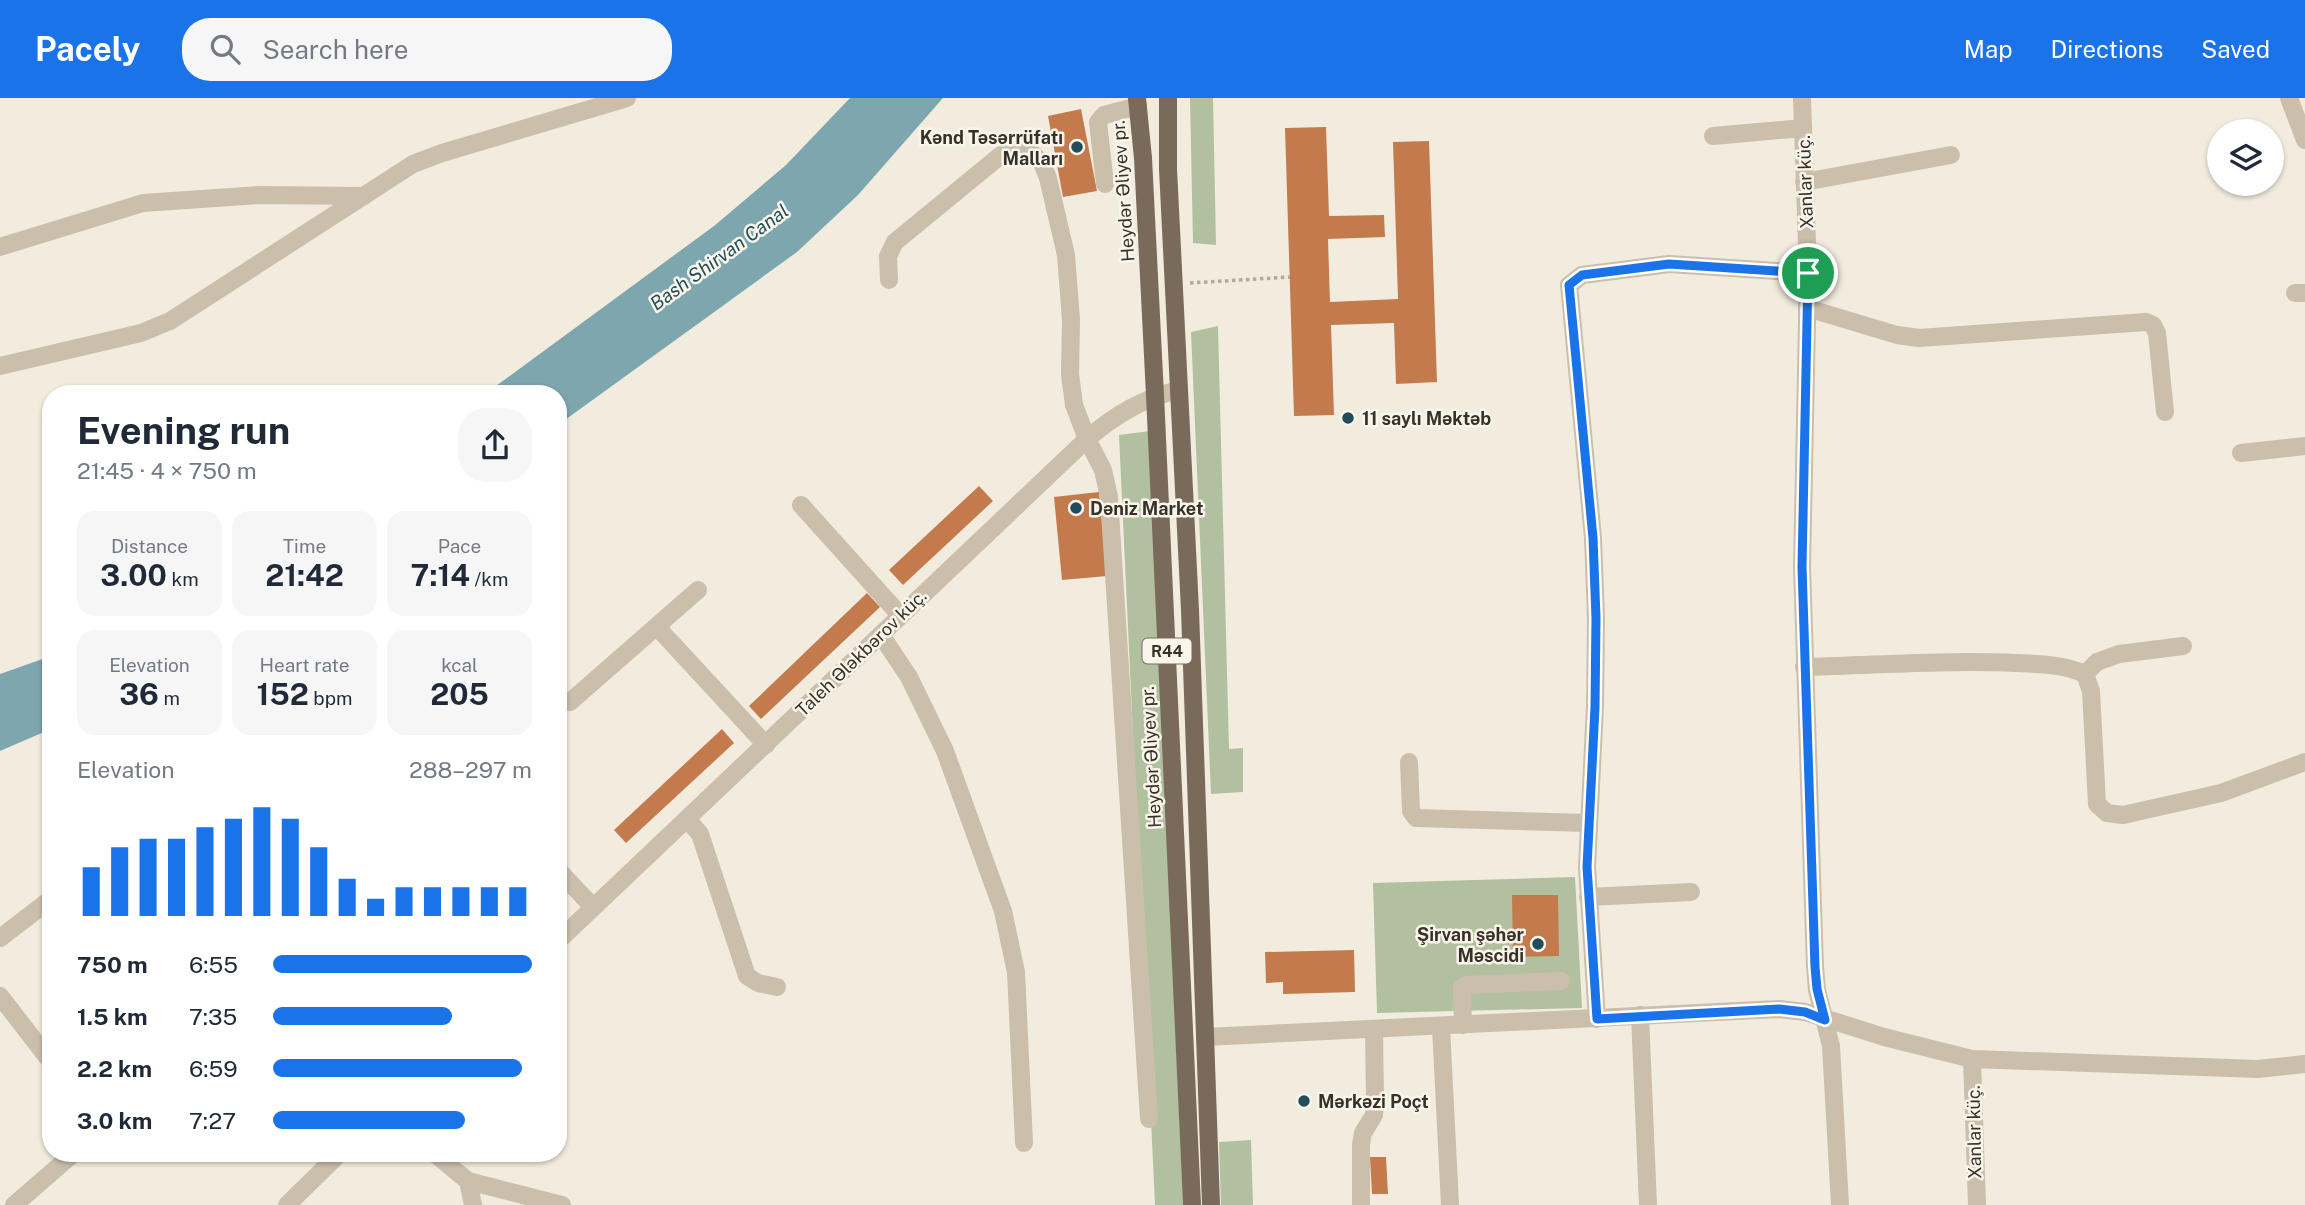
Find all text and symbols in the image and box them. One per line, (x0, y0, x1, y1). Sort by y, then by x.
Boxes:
search box (182, 18, 672, 81)
text: Pacely (35, 30, 140, 68)
icon: search (206, 30, 244, 68)
text: Search here (262, 34, 408, 65)
text: Map (1964, 35, 2013, 63)
text: Directions (2051, 35, 2163, 63)
text: Saved (2201, 35, 2270, 63)
map controls (2207, 119, 2284, 196)
button: layers (2207, 119, 2284, 196)
street label: Heydər Əliyev pr. (1108, 120, 1138, 262)
place label: Kənd Təsərrüfatı Malları (920, 127, 1063, 169)
street label: Xanlar küç. (1793, 135, 1817, 229)
marker: Kənd Təsərrüfatı Malları (1069, 139, 1085, 155)
water label: Bash Shirvan Canal (646, 200, 792, 314)
pin (1778, 243, 1838, 303)
icon: arrive (1789, 254, 1827, 292)
text: Evening run (77, 408, 290, 453)
button: share (458, 408, 532, 482)
place label: 11 saylı Məktəb (1362, 408, 1491, 429)
marker: 11 saylı Məktəb (1340, 410, 1356, 426)
text: 21:45 · 4 × 750 m (77, 457, 257, 484)
place label: Dəniz Market (1090, 498, 1203, 519)
marker: Dəniz Market (1068, 500, 1084, 516)
text: Distance (111, 535, 188, 557)
text: Time (283, 535, 326, 557)
text: Pace (438, 535, 481, 557)
text: 3.00 (100, 557, 167, 593)
text: 21:42 (265, 557, 344, 593)
text: 7:14 (411, 557, 470, 593)
text: km (167, 568, 199, 590)
text: /km (470, 568, 508, 590)
street label: Taleh Ələkbərov küç. (791, 585, 931, 721)
road number: R44 (1142, 638, 1192, 664)
text: Elevation (109, 654, 190, 676)
text: Heart rate (260, 654, 349, 676)
text: kcal (441, 654, 478, 676)
text: 36 (119, 676, 159, 712)
text: 152 (257, 676, 309, 712)
text: 205 (430, 676, 489, 712)
street label: Heydər Əliyev pr. (1137, 686, 1165, 828)
text: m (159, 687, 180, 709)
text: bpm (309, 687, 352, 709)
text: Elevation (77, 756, 175, 783)
text: 288–297 m (409, 756, 532, 783)
place label: Şirvan şəhər Məscidi (1417, 924, 1525, 966)
marker: Şirvan şəhər Məscidi (1530, 936, 1546, 952)
text: 750 m (77, 951, 148, 978)
text: 6:55 (189, 951, 238, 978)
text: 1.5 km (77, 1003, 148, 1030)
text: 7:35 (189, 1003, 237, 1030)
text: 2.2 km (77, 1055, 152, 1082)
text: 6:59 (189, 1055, 238, 1082)
street label: Xanlar küç. (1963, 1085, 1985, 1179)
place label: Mərkəzi Poçt (1318, 1091, 1429, 1112)
marker: Mərkəzi Poçt (1296, 1093, 1312, 1109)
text: 3.0 km (77, 1107, 152, 1134)
text: 7:27 (189, 1107, 236, 1134)

